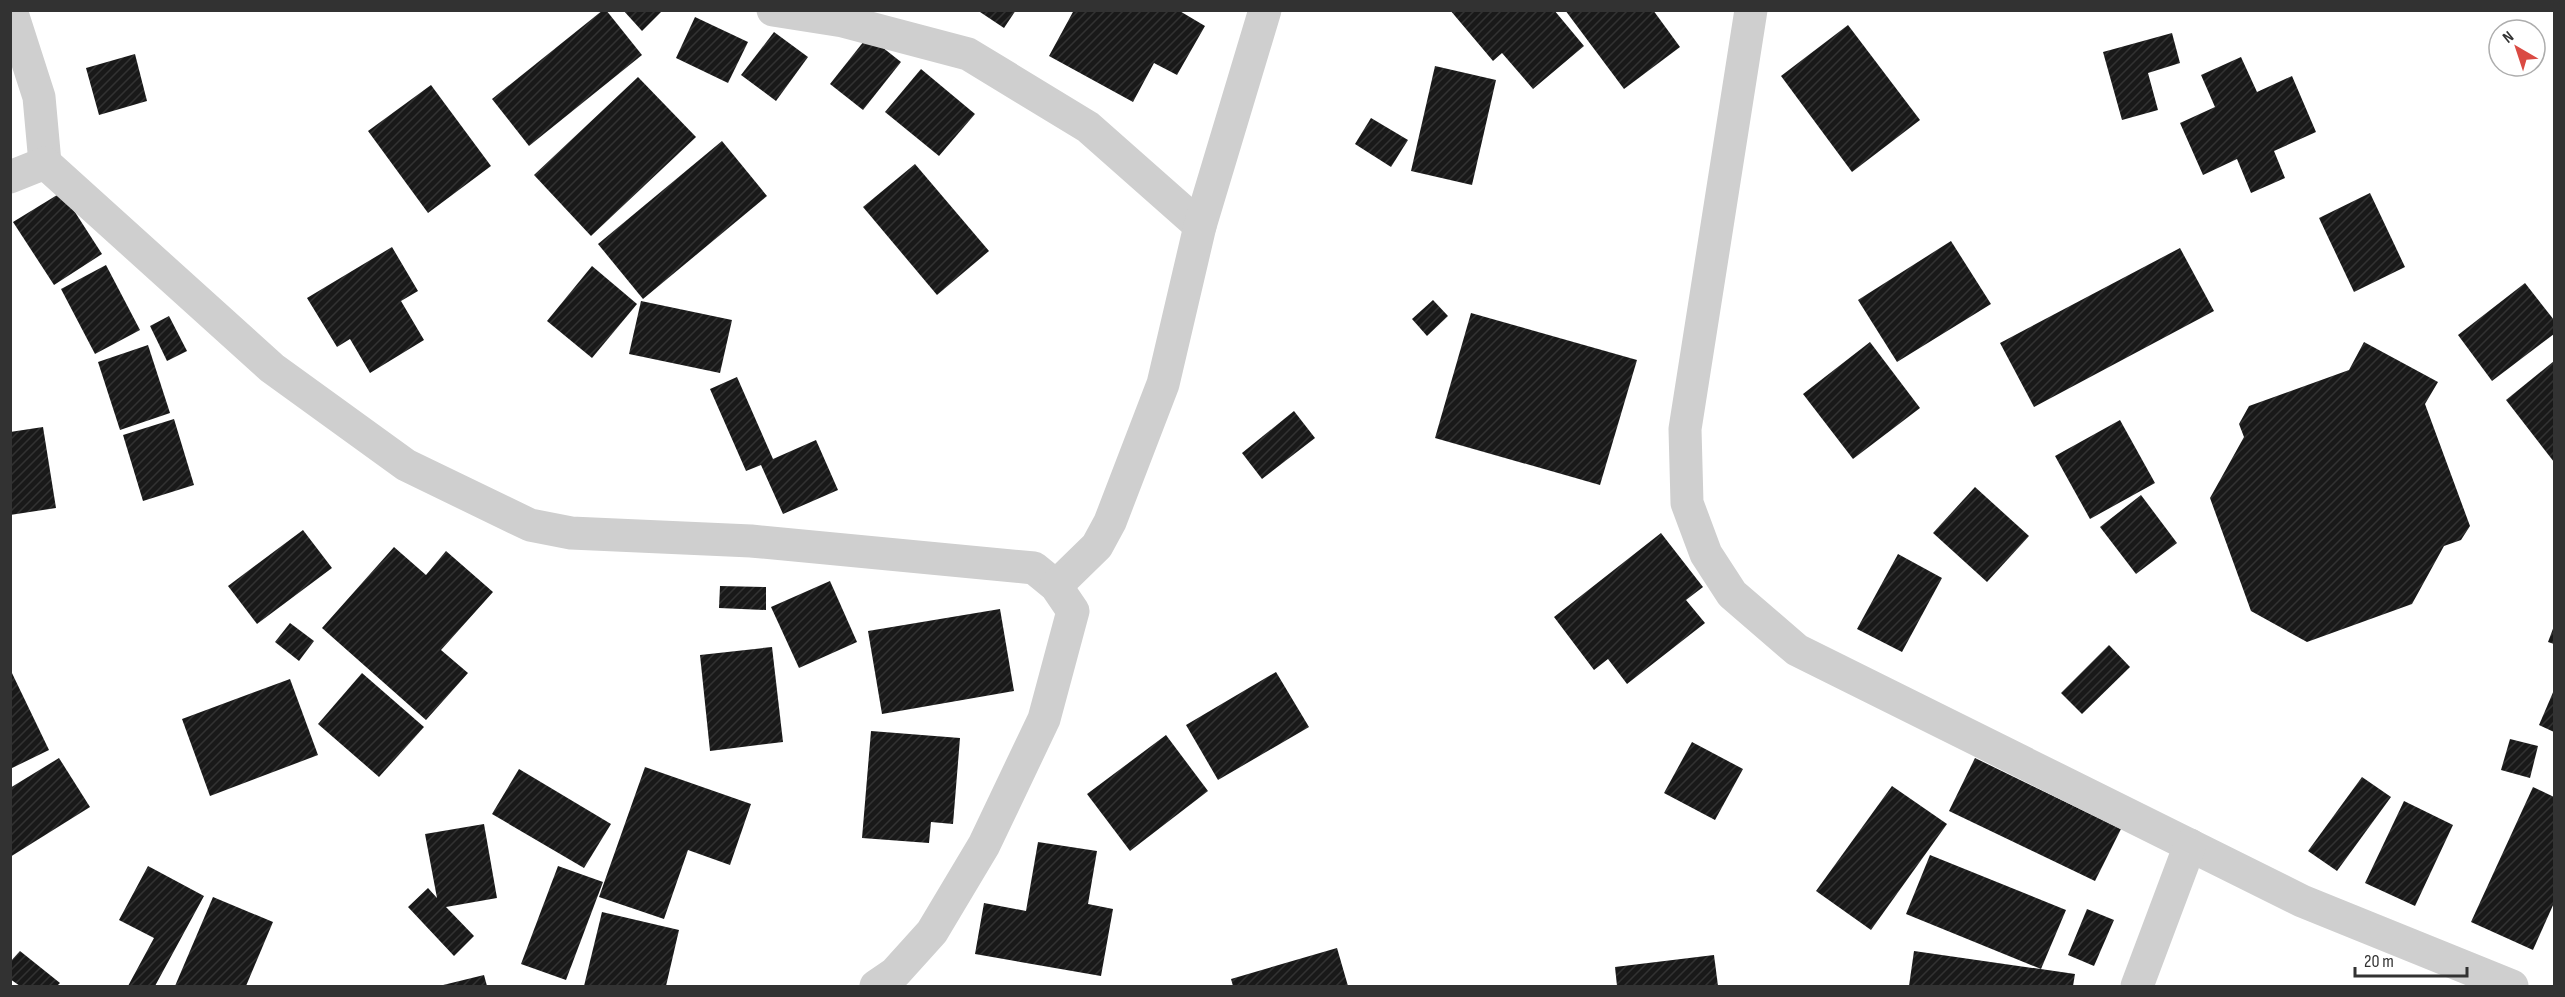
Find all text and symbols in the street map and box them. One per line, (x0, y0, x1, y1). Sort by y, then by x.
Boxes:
north arrow (2487, 18, 2547, 78)
text: N (2499, 27, 2518, 48)
scale bar (2355, 940, 2468, 978)
text: 20 m (2364, 951, 2394, 972)

